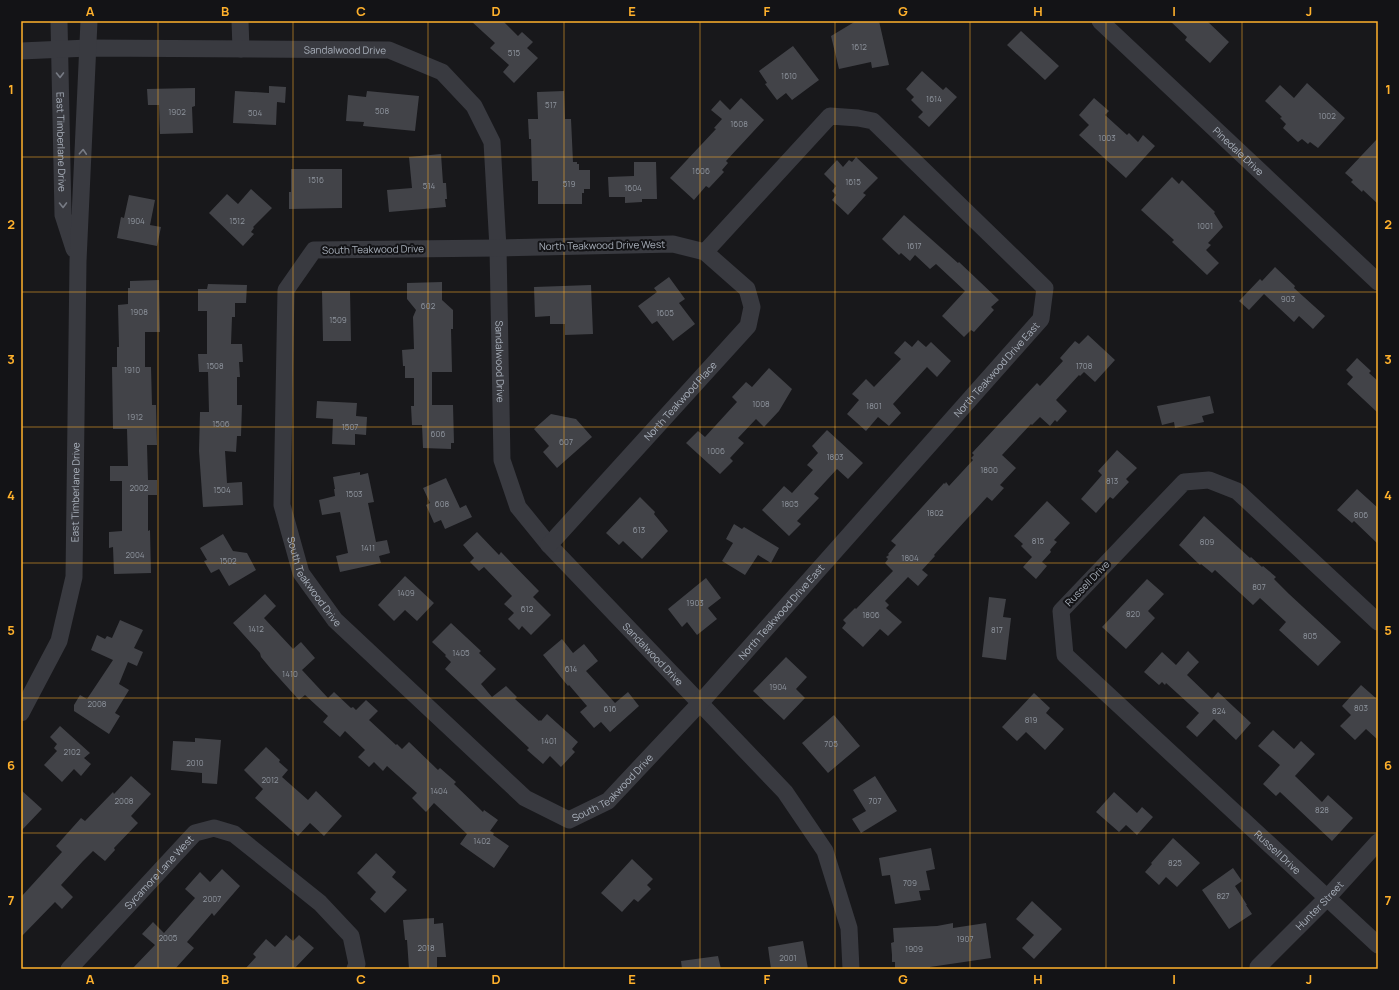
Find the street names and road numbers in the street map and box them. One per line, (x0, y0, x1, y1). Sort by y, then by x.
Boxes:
street label: Sandalwood Drive (304, 42, 386, 57)
street label: East Timberlane Drive (53, 92, 70, 192)
street label: Pinedale Drive (1210, 124, 1267, 179)
street label: North Teakwood Drive West (539, 237, 665, 253)
street label: South Teakwood Drive (322, 241, 424, 257)
street label: North Teakwood Drive East (950, 319, 1042, 420)
street label: Sandalwood Drive (492, 320, 508, 403)
street label: North Teakwood Place (641, 358, 720, 443)
street label: East Timberlane Drive (67, 442, 83, 542)
street label: South Teakwood Drive (284, 535, 345, 630)
street label: Russell Drive (1062, 557, 1113, 609)
street label: North Teakwood Drive East (735, 561, 827, 662)
street label: Sandalwood Drive (620, 619, 687, 689)
street label: South Teakwood Drive (569, 750, 656, 825)
street label: Russell Drive (1251, 827, 1304, 877)
street label: Sycamore Lane West (121, 832, 197, 912)
street label: Hunter Street (1292, 878, 1346, 933)

